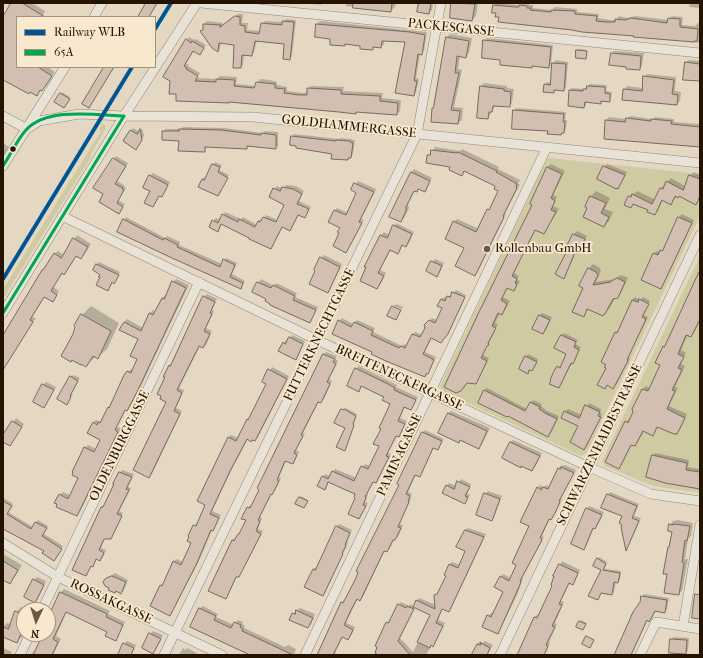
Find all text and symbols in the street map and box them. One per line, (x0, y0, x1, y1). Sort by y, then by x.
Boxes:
legend (16, 16, 156, 68)
street label: PACKESGASSE (407, 16, 495, 40)
text: Railway WLB (54, 25, 125, 39)
text: 65A (54, 45, 73, 59)
street label: GOLDHAMMERGASSE (281, 112, 417, 142)
unlabelled marker (8, 144, 18, 154)
place label: Rollenbau GmbH (495, 241, 592, 257)
marker: Rollenbau GmbH (482, 244, 492, 254)
street label: FUTTERKNECHTGASSE (281, 266, 359, 404)
street label: BREITENECKERGASSE (332, 341, 466, 415)
street label: SCHWARZENHAIDESTRASSE (554, 361, 646, 529)
street label: OLDENBURGGASSE (86, 388, 154, 504)
street label: PAMINAGASSE (374, 411, 426, 499)
street label: ROSSAKGASSE (67, 576, 155, 628)
north arrow (16, 602, 56, 642)
text: N (31, 627, 40, 640)

